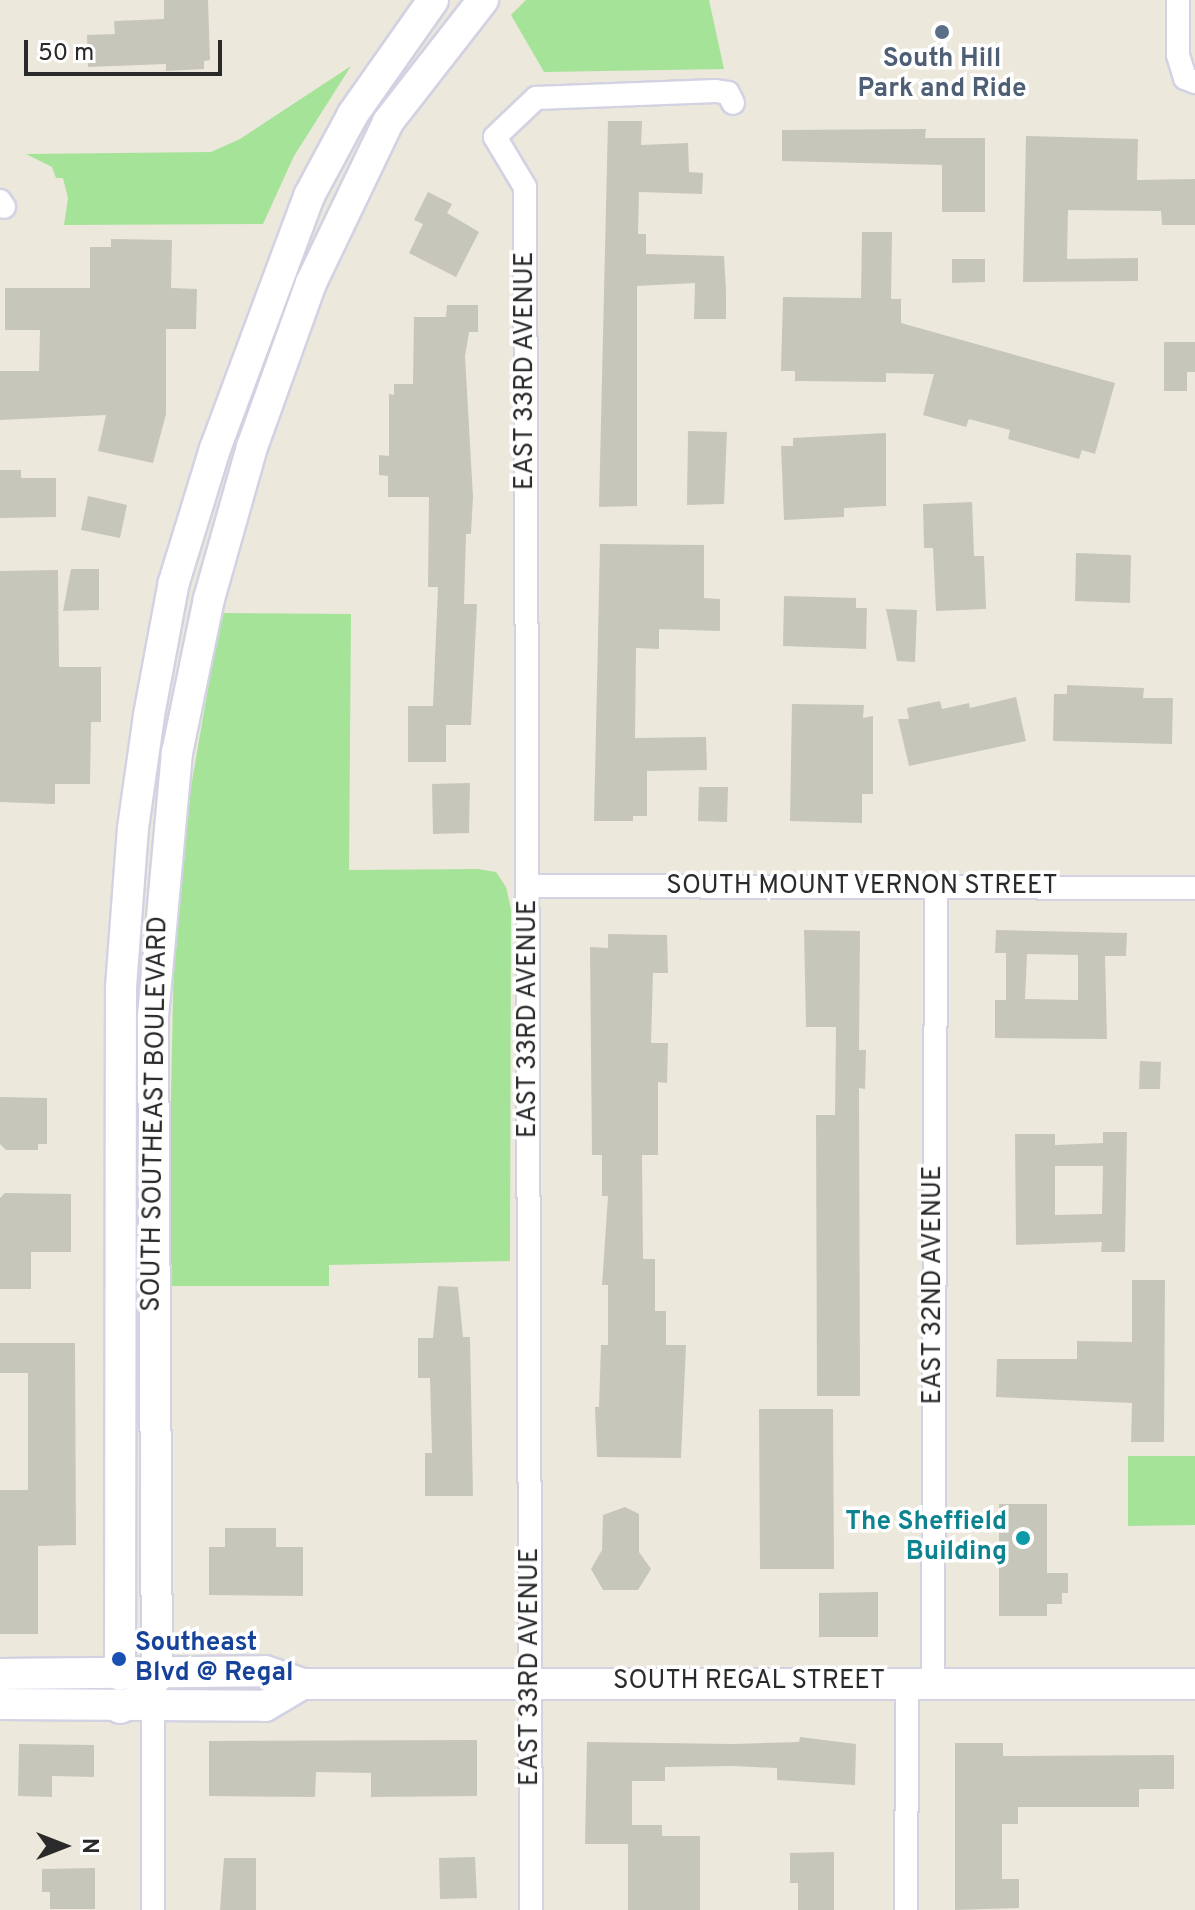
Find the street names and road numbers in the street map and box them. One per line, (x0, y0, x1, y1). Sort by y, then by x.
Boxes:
street label: EAST 33RD AVENUE (510, 251, 542, 491)
street label: SOUTH MOUNT VERNON STREET (665, 871, 1059, 903)
street label: EAST 33RD AVENUE (513, 899, 545, 1139)
street label: SOUTH SOUTHEAST BOULEVARD (137, 915, 175, 1313)
street label: EAST 32ND AVENUE (918, 1164, 950, 1406)
street label: EAST 33RD AVENUE (515, 1547, 547, 1787)
street label: SOUTH REGAL STREET (613, 1666, 885, 1698)

